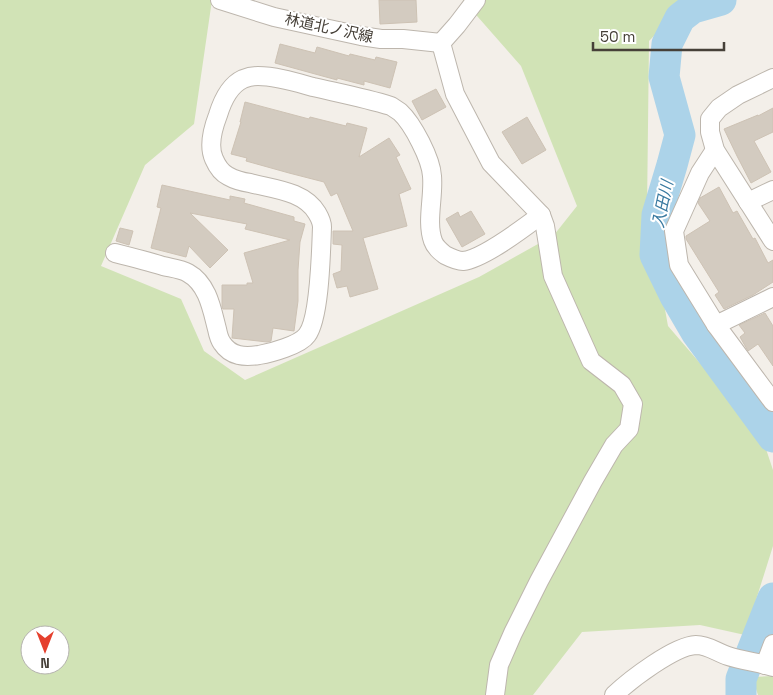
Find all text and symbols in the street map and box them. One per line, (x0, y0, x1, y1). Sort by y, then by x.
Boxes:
street label: 林道北ノ沢線 (283, 9, 375, 46)
scale bar (593, 20, 724, 52)
text: 50 m (600, 27, 635, 46)
water label: 入田川 (647, 176, 678, 230)
north arrow (20, 625, 70, 675)
text: N (40, 654, 50, 672)

